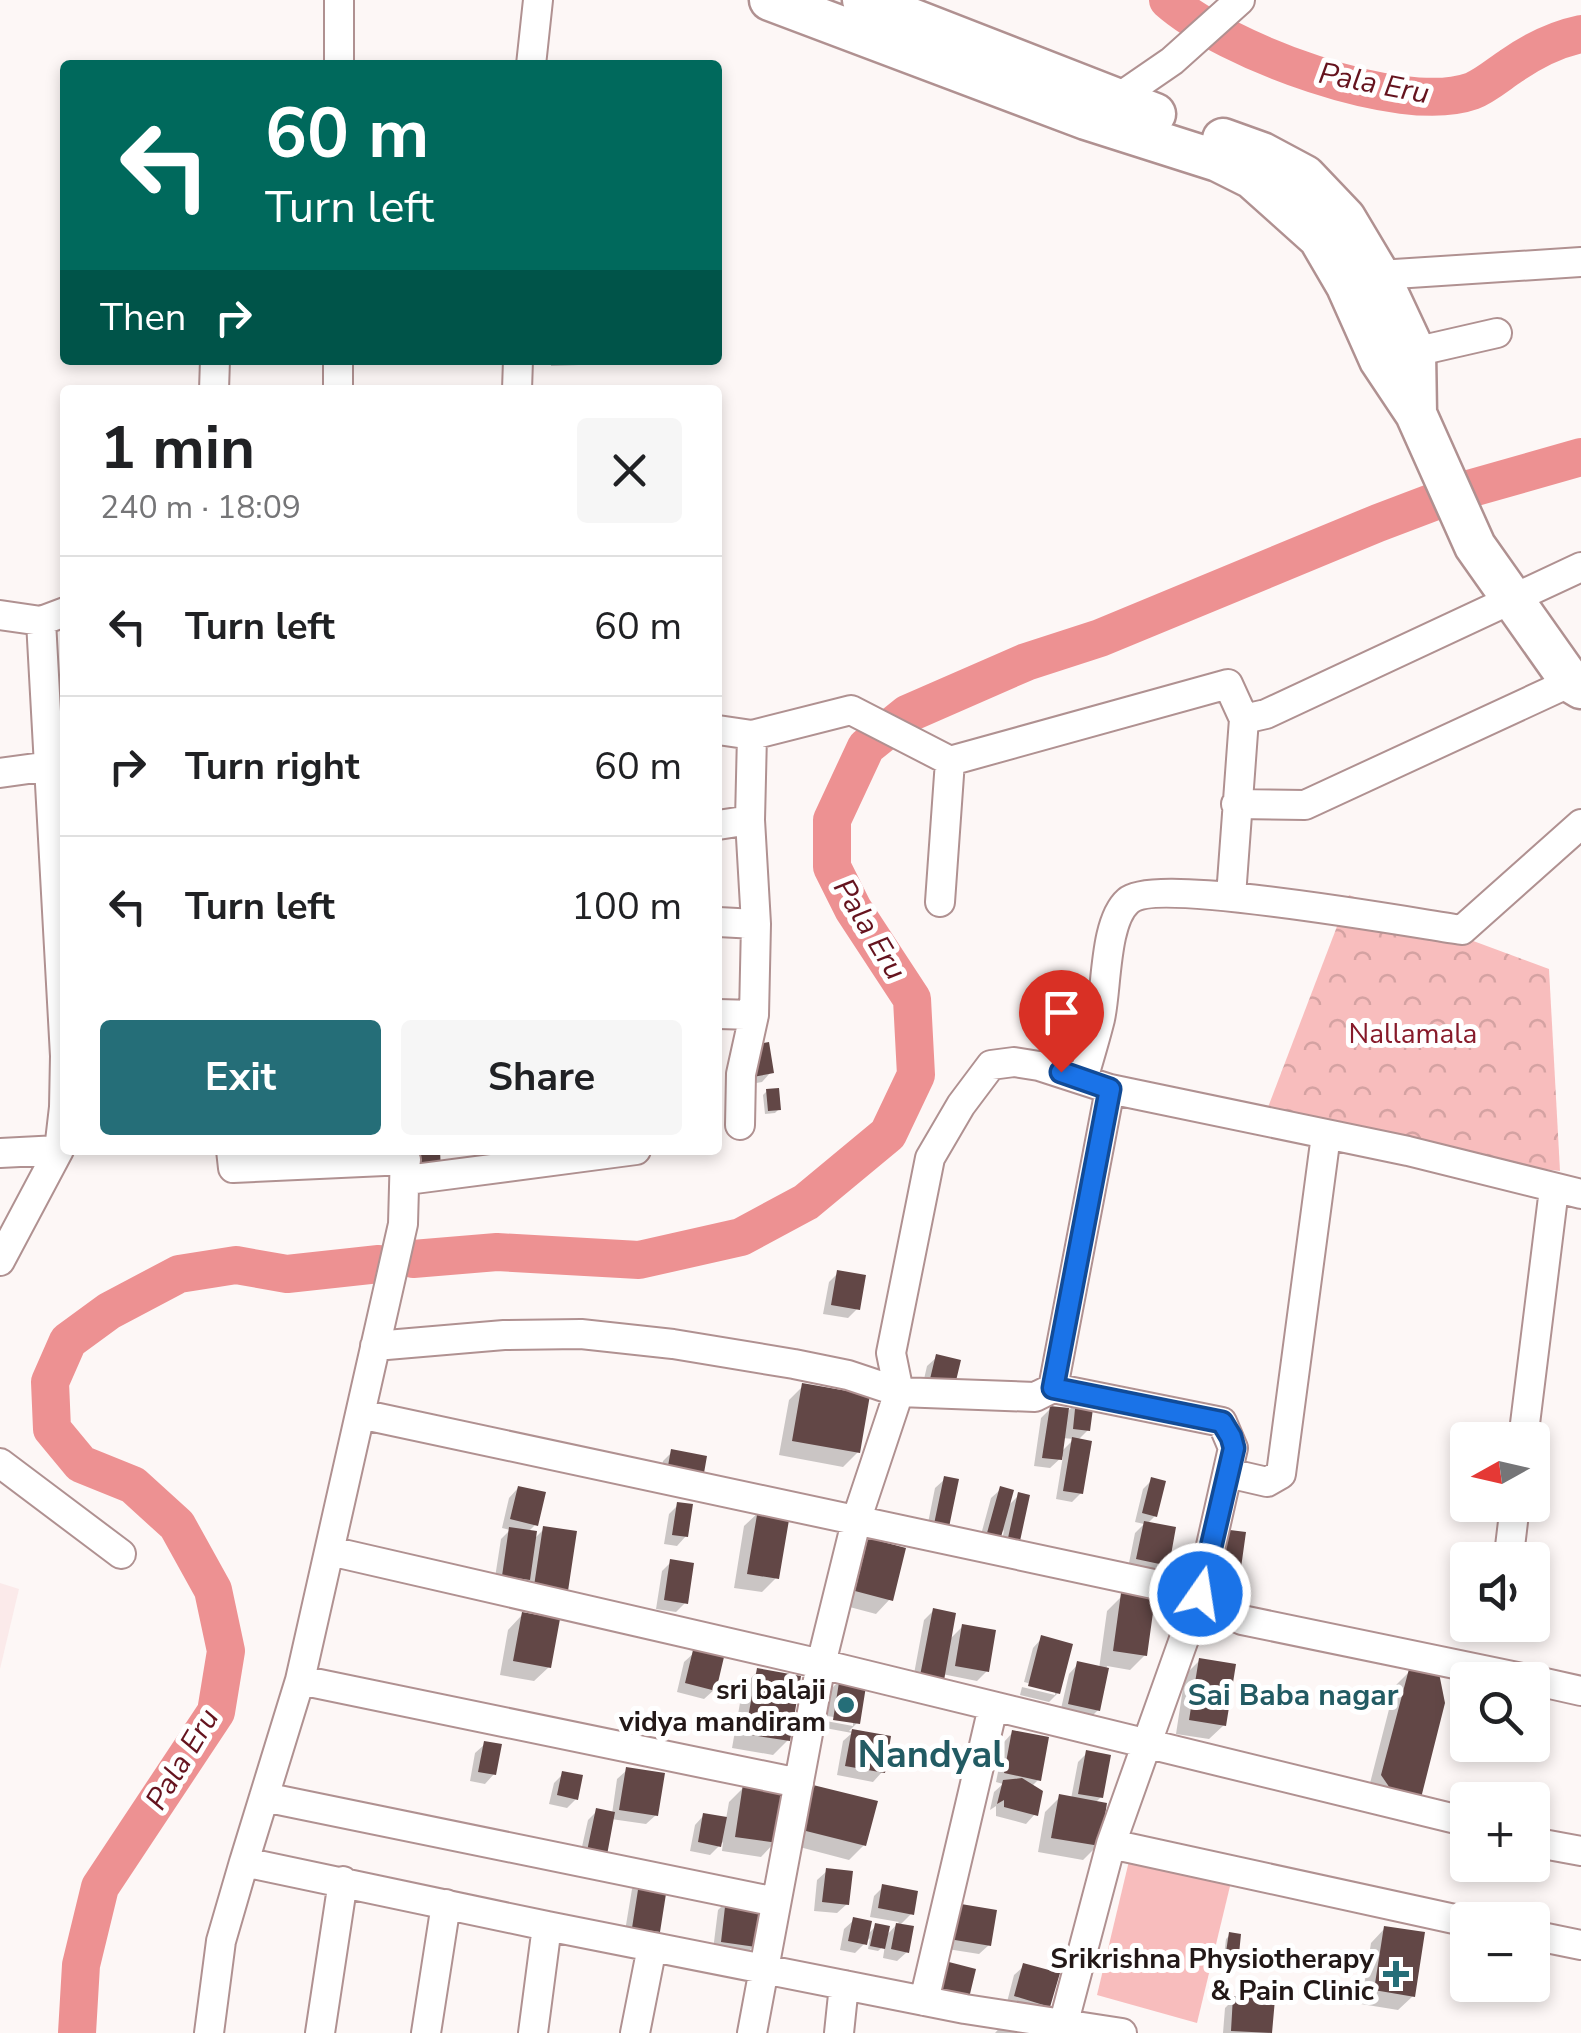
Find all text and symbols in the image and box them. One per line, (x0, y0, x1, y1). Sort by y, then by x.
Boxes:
water label: Pala Eru (1315, 53, 1433, 114)
text: 60 m (265, 86, 429, 182)
icon: left (100, 100, 230, 230)
text: Turn left (265, 177, 434, 238)
icon: right (206, 290, 261, 345)
text: Then (100, 292, 186, 343)
text: 1 min (100, 407, 255, 489)
button: close (577, 418, 682, 523)
text: 240 m · 18:09 (100, 486, 301, 529)
icon: left (100, 599, 155, 654)
text: Turn left (185, 601, 335, 652)
text: 60 m (594, 601, 682, 652)
icon: right (100, 739, 155, 794)
text: Turn right (185, 741, 360, 792)
text: 60 m (594, 741, 682, 792)
water label: Pala Eru (823, 871, 916, 988)
icon: left (100, 879, 155, 934)
text: Turn left (185, 881, 335, 932)
text: 100 m (571, 881, 682, 932)
pin (1019, 970, 1104, 1073)
icon: arrive (1034, 985, 1089, 1040)
park label: Nallamala (1349, 1015, 1477, 1053)
button: Exit (100, 1020, 381, 1135)
button: Share (401, 1020, 682, 1135)
north arrow (1450, 1422, 1550, 1522)
map controls (1450, 1422, 1550, 2002)
position arrow (1148, 1542, 1252, 1646)
button: sound (1450, 1542, 1550, 1642)
button: search (1450, 1662, 1550, 1762)
place label: sri balaji vidya mandiram (618, 1671, 826, 1741)
district label: Sai Baba nagar (1188, 1675, 1399, 1716)
marker: sri balaji vidya mandiram (835, 1694, 857, 1716)
water label: Pala Eru (136, 1701, 229, 1818)
district label: Nandyal (858, 1729, 1004, 1780)
button: + (1450, 1782, 1550, 1882)
button: − (1450, 1902, 1550, 2002)
place label: Srikrishna Physiotherapy & Pain Clinic (1050, 1940, 1374, 2010)
marker: Srikrishna Physiotherapy & Pain Clinic (1383, 1961, 1409, 1987)

